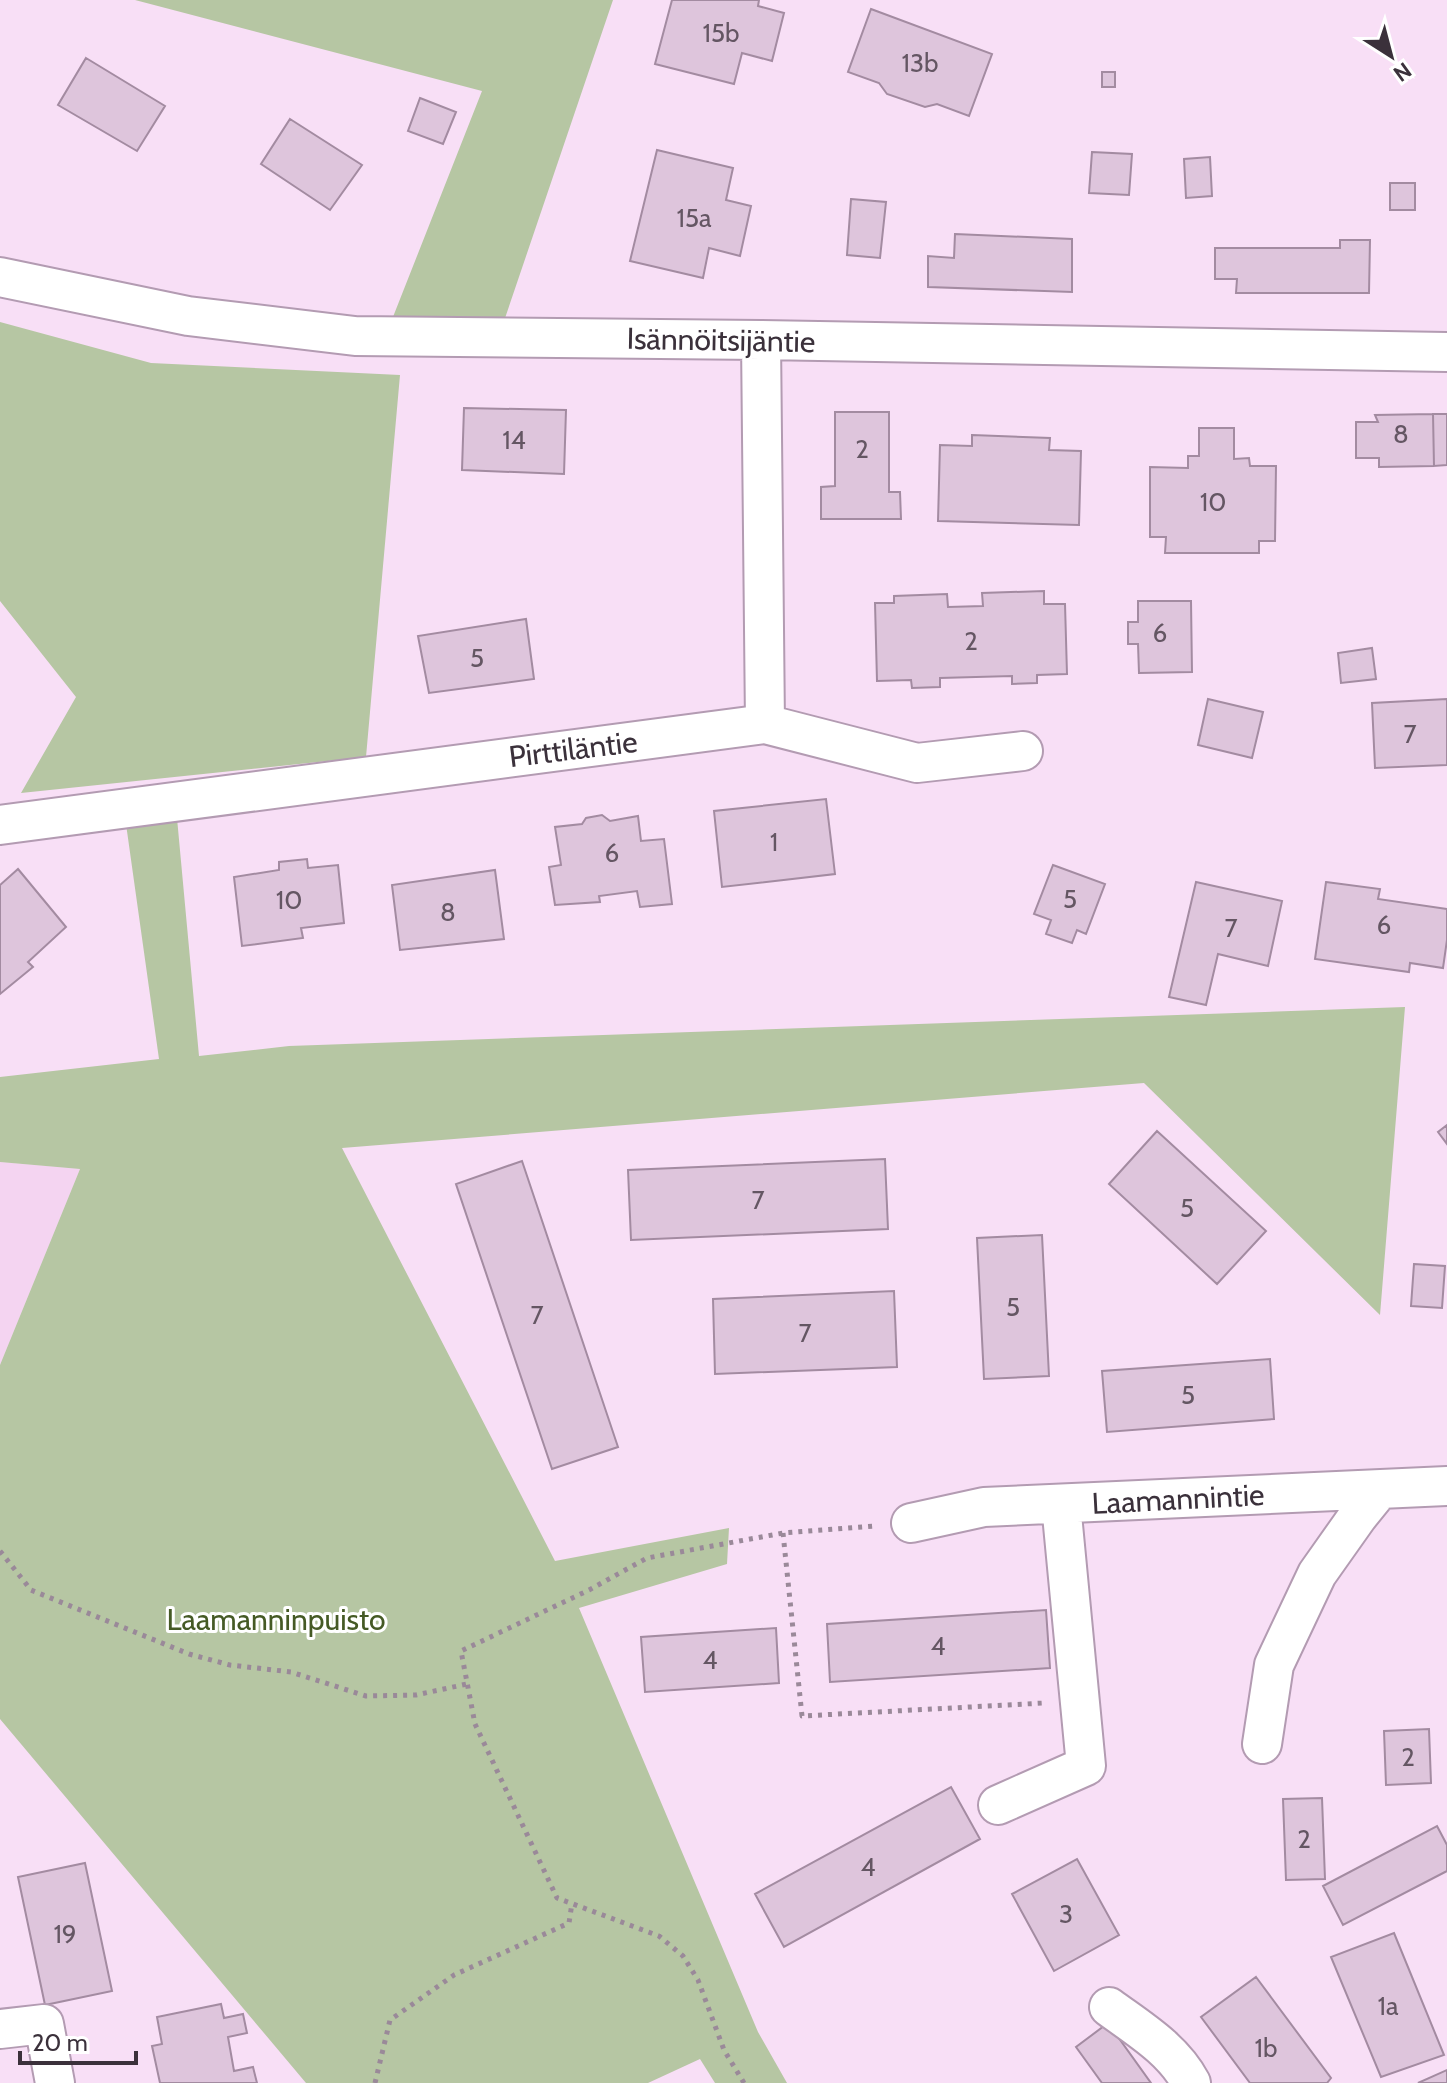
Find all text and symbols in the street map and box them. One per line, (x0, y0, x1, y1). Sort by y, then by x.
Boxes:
north arrow (1351, 16, 1431, 96)
house number: 15b (703, 17, 739, 49)
house number: 13b (902, 47, 938, 79)
text: N (1388, 56, 1417, 87)
house number: 15a (676, 202, 712, 234)
street label: Isännöitsijäntie (626, 320, 816, 360)
house number: 8 (1393, 418, 1409, 450)
house number: 14 (502, 424, 526, 456)
house number: 2 (855, 433, 869, 465)
house number: 10 (1200, 486, 1226, 518)
house number: 6 (1153, 617, 1167, 649)
house number: 2 (964, 625, 978, 657)
house number: 5 (470, 642, 484, 674)
house number: 7 (1403, 718, 1417, 750)
street label: Pirttiläntie (507, 723, 639, 775)
house number: 1 (770, 826, 778, 858)
house number: 6 (605, 837, 619, 869)
house number: 5 (1063, 883, 1077, 915)
house number: 10 (276, 884, 302, 916)
house number: 8 (440, 896, 456, 928)
house number: 6 (1377, 909, 1391, 941)
house number: 7 (1224, 912, 1238, 944)
house number: 7 (751, 1184, 765, 1216)
house number: 5 (1180, 1192, 1194, 1224)
house number: 5 (1006, 1291, 1020, 1323)
house number: 7 (530, 1299, 544, 1331)
house number: 7 (798, 1317, 812, 1349)
house number: 5 (1181, 1379, 1195, 1411)
street label: Laamannintie (1091, 1476, 1265, 1522)
park label: Laamanninpuisto (167, 1601, 385, 1638)
house number: 4 (930, 1630, 946, 1662)
house number: 4 (702, 1644, 718, 1676)
house number: 2 (1401, 1741, 1415, 1773)
house number: 2 (1297, 1823, 1311, 1855)
house number: 4 (860, 1851, 876, 1883)
house number: 3 (1059, 1898, 1073, 1930)
house number: 19 (53, 1918, 77, 1950)
house number: 1a (1378, 1990, 1399, 2022)
scale bar (20, 2015, 136, 2065)
text: 20 m (32, 2028, 88, 2057)
house number: 1b (1255, 2032, 1277, 2064)

